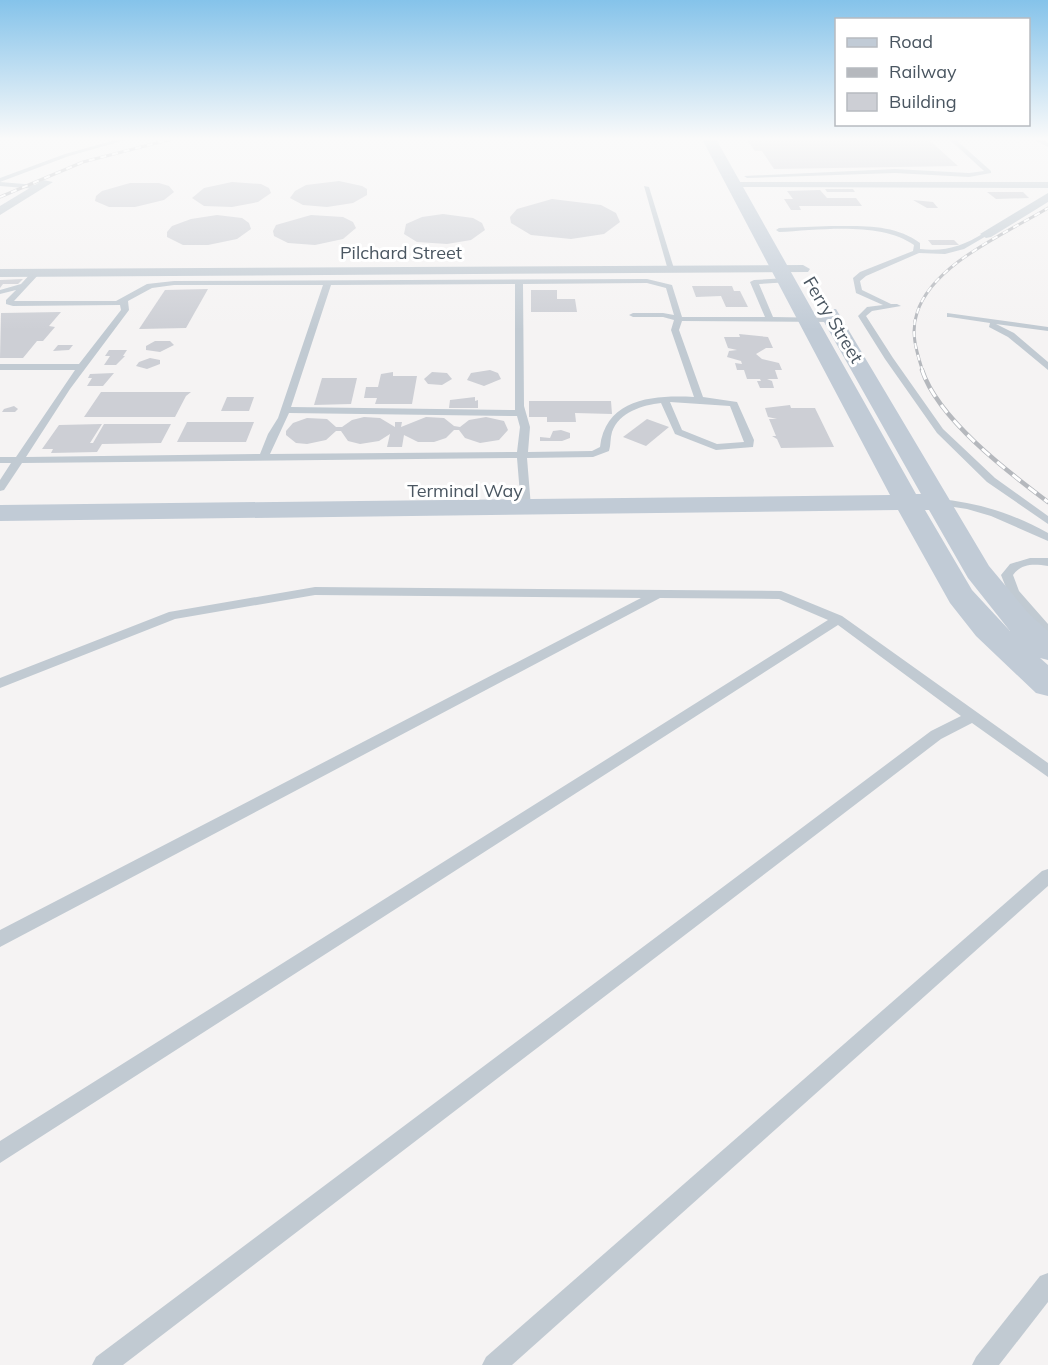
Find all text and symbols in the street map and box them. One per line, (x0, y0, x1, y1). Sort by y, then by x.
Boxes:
legend (835, 18, 1030, 126)
text: Road (889, 30, 933, 53)
text: Railway (889, 60, 957, 83)
text: Building (889, 90, 957, 113)
street label: Pilchard Street (340, 241, 462, 264)
street label: Ferry Street (799, 272, 868, 367)
street label: Terminal Way (407, 479, 523, 502)

